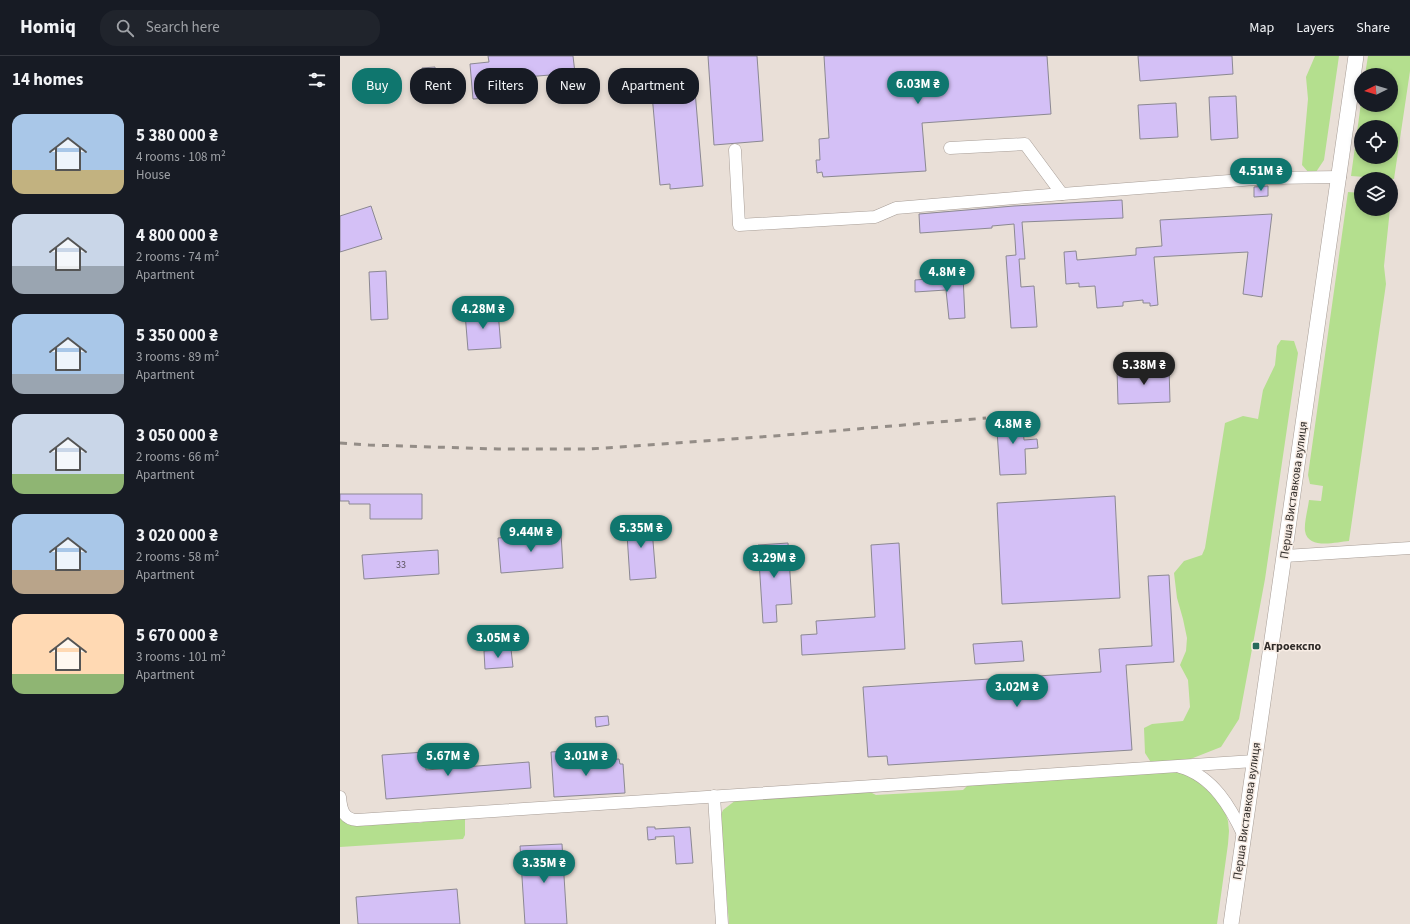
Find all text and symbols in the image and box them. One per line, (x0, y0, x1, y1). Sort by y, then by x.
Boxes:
search box (100, 10, 380, 46)
text: Homiq (20, 14, 76, 41)
icon: search (114, 17, 136, 39)
text: Search here (146, 17, 220, 38)
text: Map (1249, 18, 1274, 38)
text: Layers (1296, 18, 1334, 38)
text: Share (1356, 18, 1390, 38)
text: 14 homes (12, 68, 83, 92)
chip: Buy (352, 68, 402, 104)
chip: Rent (410, 68, 466, 104)
chip: Filters (474, 68, 538, 104)
chip: New (546, 68, 600, 104)
chip: Apartment (608, 68, 699, 104)
north arrow (1354, 68, 1398, 112)
map controls (1354, 68, 1398, 216)
icon: filters (306, 69, 328, 91)
pin: 6.03M ₴ (881, 71, 955, 105)
text: 6.03M ₴ (896, 75, 940, 93)
button: locate (1354, 120, 1398, 164)
text: 5 380 000 ₴ (136, 124, 218, 148)
icon: home (44, 130, 92, 178)
text: 4 rooms · 108 m² (136, 148, 226, 166)
pin: 4.51M ₴ (1224, 158, 1298, 192)
text: 4.51M ₴ (1239, 162, 1283, 180)
text: House (136, 166, 171, 184)
button: layers (1354, 172, 1398, 216)
text: 4 800 000 ₴ (136, 224, 218, 248)
icon: home (44, 230, 92, 278)
text: 2 rooms · 74 m² (136, 248, 219, 266)
pin: 4.8M ₴ (914, 259, 980, 293)
text: 4.8M ₴ (929, 263, 966, 281)
text: Apartment (136, 266, 194, 284)
pin: 4.28M ₴ (446, 296, 520, 330)
text: 4.28M ₴ (461, 300, 505, 318)
text: 5 350 000 ₴ (136, 324, 218, 348)
icon: home (44, 330, 92, 378)
text: 3 rooms · 89 m² (136, 348, 219, 366)
pin: 5.38M ₴ (1107, 352, 1181, 386)
text: 5.38M ₴ (1122, 356, 1166, 374)
text: Apartment (136, 366, 194, 384)
pin: 4.8M ₴ (980, 411, 1046, 445)
text: 4.8M ₴ (995, 415, 1032, 433)
street label: Перша Виставкова вулиця (1276, 420, 1312, 560)
text: 3 050 000 ₴ (136, 424, 218, 448)
icon: home (44, 430, 92, 478)
text: 2 rooms · 66 m² (136, 448, 219, 466)
text: Apartment (136, 466, 194, 484)
pin: 5.35M ₴ (604, 515, 678, 549)
pin: 9.44M ₴ (494, 519, 568, 553)
text: 5.35M ₴ (619, 519, 663, 537)
text: 9.44M ₴ (509, 523, 553, 541)
text: 3 020 000 ₴ (136, 524, 218, 548)
icon: home (44, 530, 92, 578)
pin: 3.29M ₴ (737, 545, 811, 579)
text: 2 rooms · 58 m² (136, 548, 219, 566)
text: 3.29M ₴ (752, 549, 796, 567)
house number: 33 (396, 558, 406, 572)
text: Apartment (136, 566, 194, 584)
text: 5 670 000 ₴ (136, 624, 218, 648)
pin: 3.05M ₴ (461, 625, 535, 659)
text: 3.05M ₴ (476, 629, 520, 647)
icon: home (44, 630, 92, 678)
place label: Агроекспо (1263, 638, 1322, 655)
marker: Агроекспо (1251, 641, 1261, 651)
text: 3 rooms · 101 m² (136, 648, 226, 666)
text: Apartment (136, 666, 194, 684)
pin: 3.02M ₴ (980, 674, 1054, 708)
text: 3.02M ₴ (995, 678, 1039, 696)
street label: Перша Виставкова вулиця (1229, 741, 1265, 881)
pin: 5.67M ₴ (411, 743, 485, 777)
pin: 3.01M ₴ (549, 743, 623, 777)
text: 5.67M ₴ (426, 747, 470, 765)
text: 3.01M ₴ (564, 747, 608, 765)
pin: 3.35M ₴ (507, 850, 581, 884)
text: 3.35M ₴ (522, 854, 566, 872)

